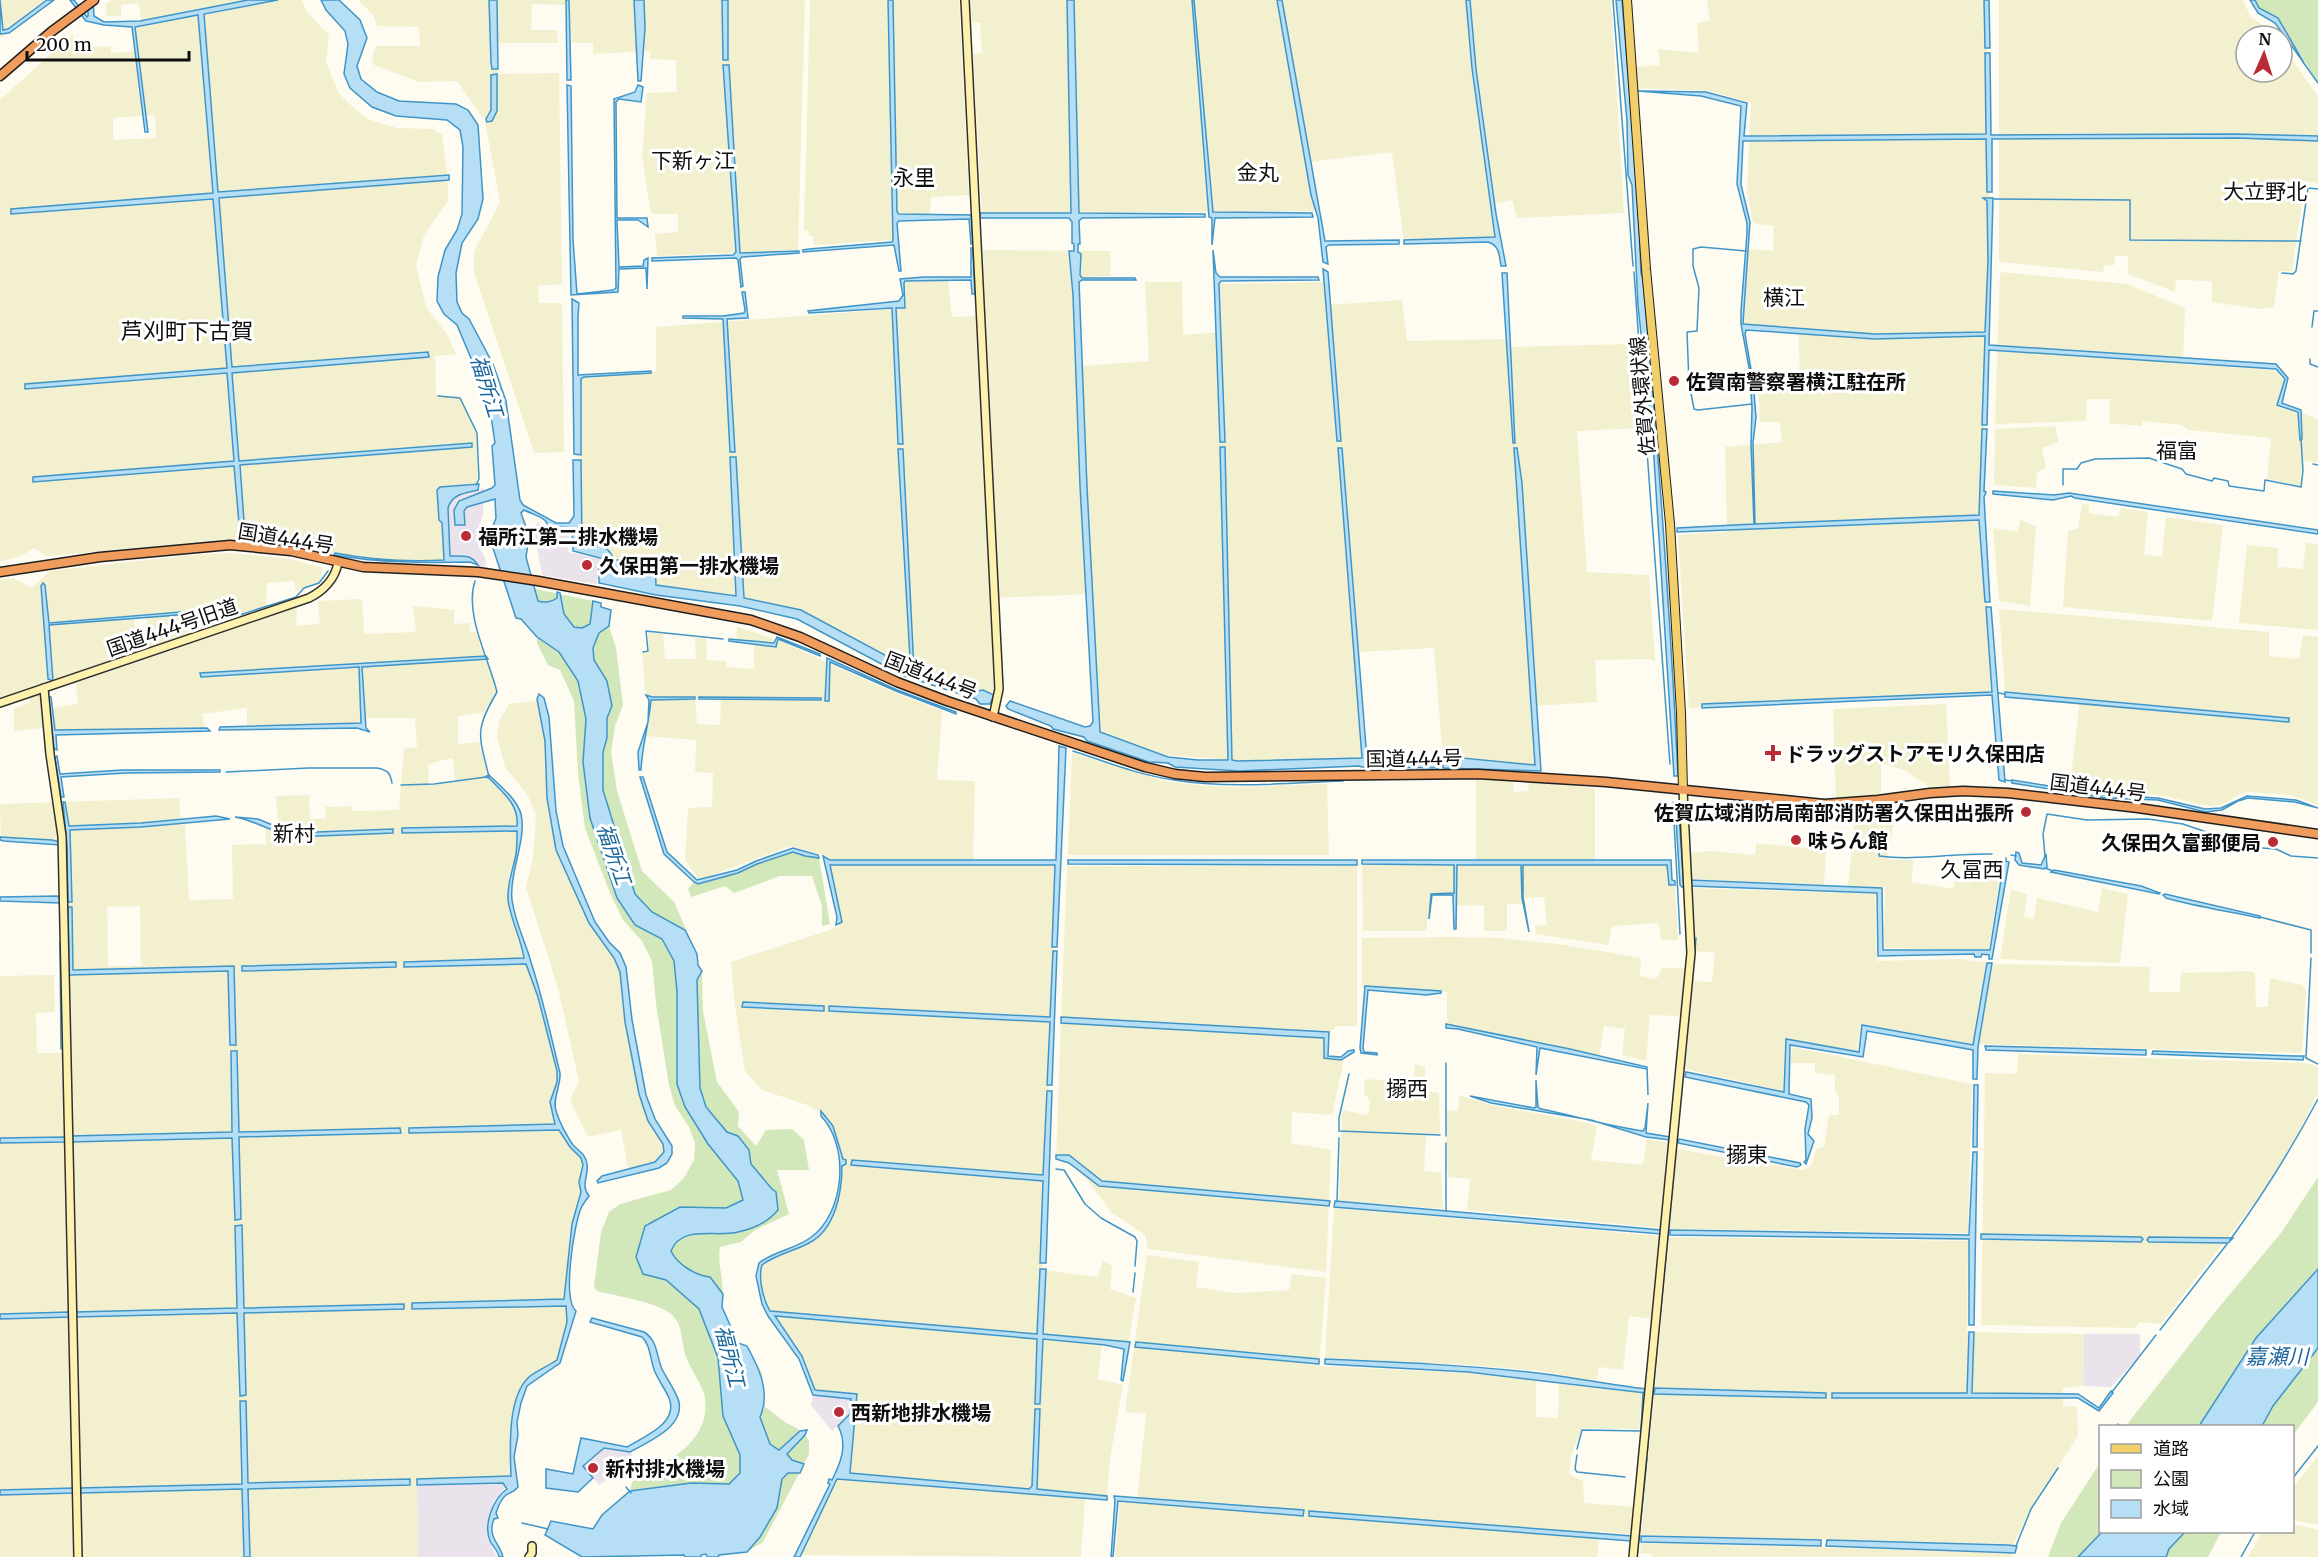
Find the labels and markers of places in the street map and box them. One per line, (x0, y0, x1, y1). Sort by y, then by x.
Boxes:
place label: 佐賀南警察署横江駐在所 (1686, 369, 1906, 394)
marker: 佐賀南警察署横江駐在所 (1667, 374, 1681, 388)
place label: 福所江第二排水機場 (478, 524, 658, 549)
marker: 福所江第二排水機場 (459, 529, 473, 543)
place label: 久保田第一排水機場 (599, 553, 779, 578)
marker: 久保田第一排水機場 (580, 558, 594, 572)
place label: ドラッグストアモリ久保田店 (1785, 741, 2045, 766)
marker: ドラッグストアモリ久保田店 (1766, 746, 1780, 760)
place label: 佐賀広域消防局南部消防署久保田出張所 (1654, 800, 2014, 825)
marker: 佐賀広域消防局南部消防署久保田出張所 (2019, 805, 2033, 819)
place label: 味らん館 (1808, 828, 1888, 853)
place label: 久保田久富郵便局 (2101, 830, 2261, 855)
marker: 味らん館 (1789, 833, 1803, 847)
marker: 久保田久富郵便局 (2266, 835, 2280, 849)
place label: 西新地排水機場 (851, 1400, 991, 1425)
marker: 西新地排水機場 (832, 1405, 846, 1419)
place label: 新村排水機場 (605, 1456, 725, 1481)
marker: 新村排水機場 (586, 1461, 600, 1475)

